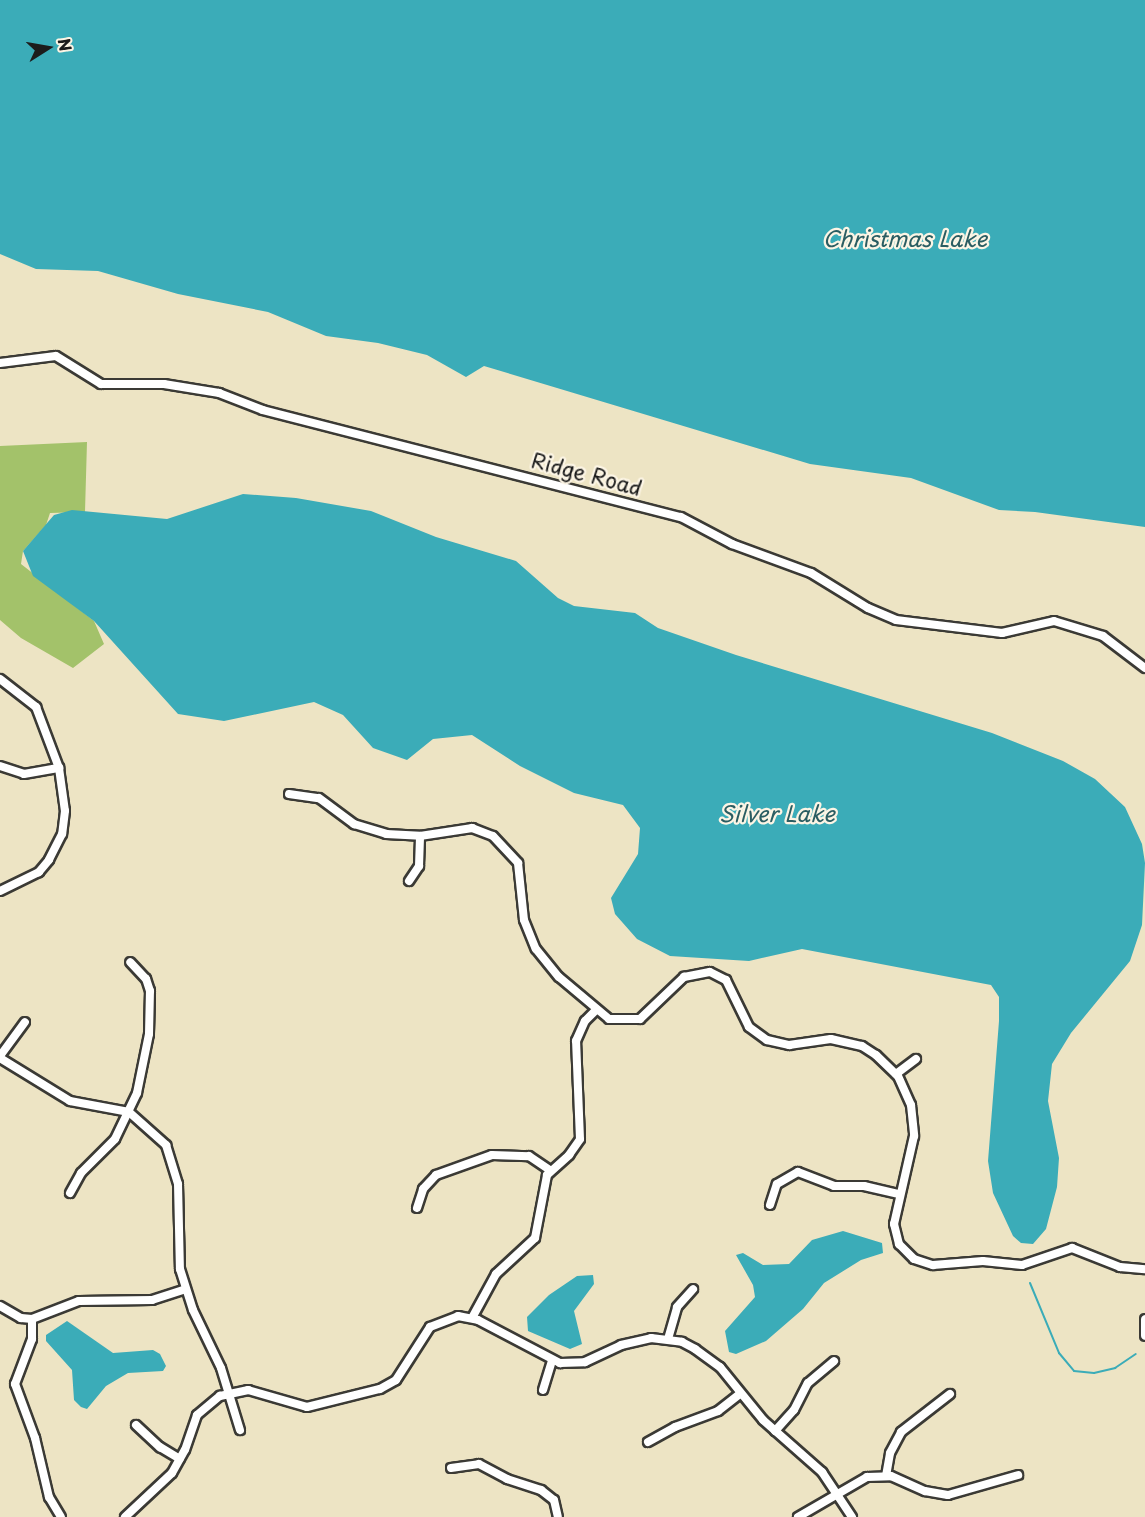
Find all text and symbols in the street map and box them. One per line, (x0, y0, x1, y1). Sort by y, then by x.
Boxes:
north arrow (18, 18, 78, 78)
text: N (53, 36, 79, 53)
water label: Christmas Lake (822, 225, 988, 251)
street label: Ridge Road (529, 446, 645, 500)
water label: Silver Lake (719, 800, 835, 826)

